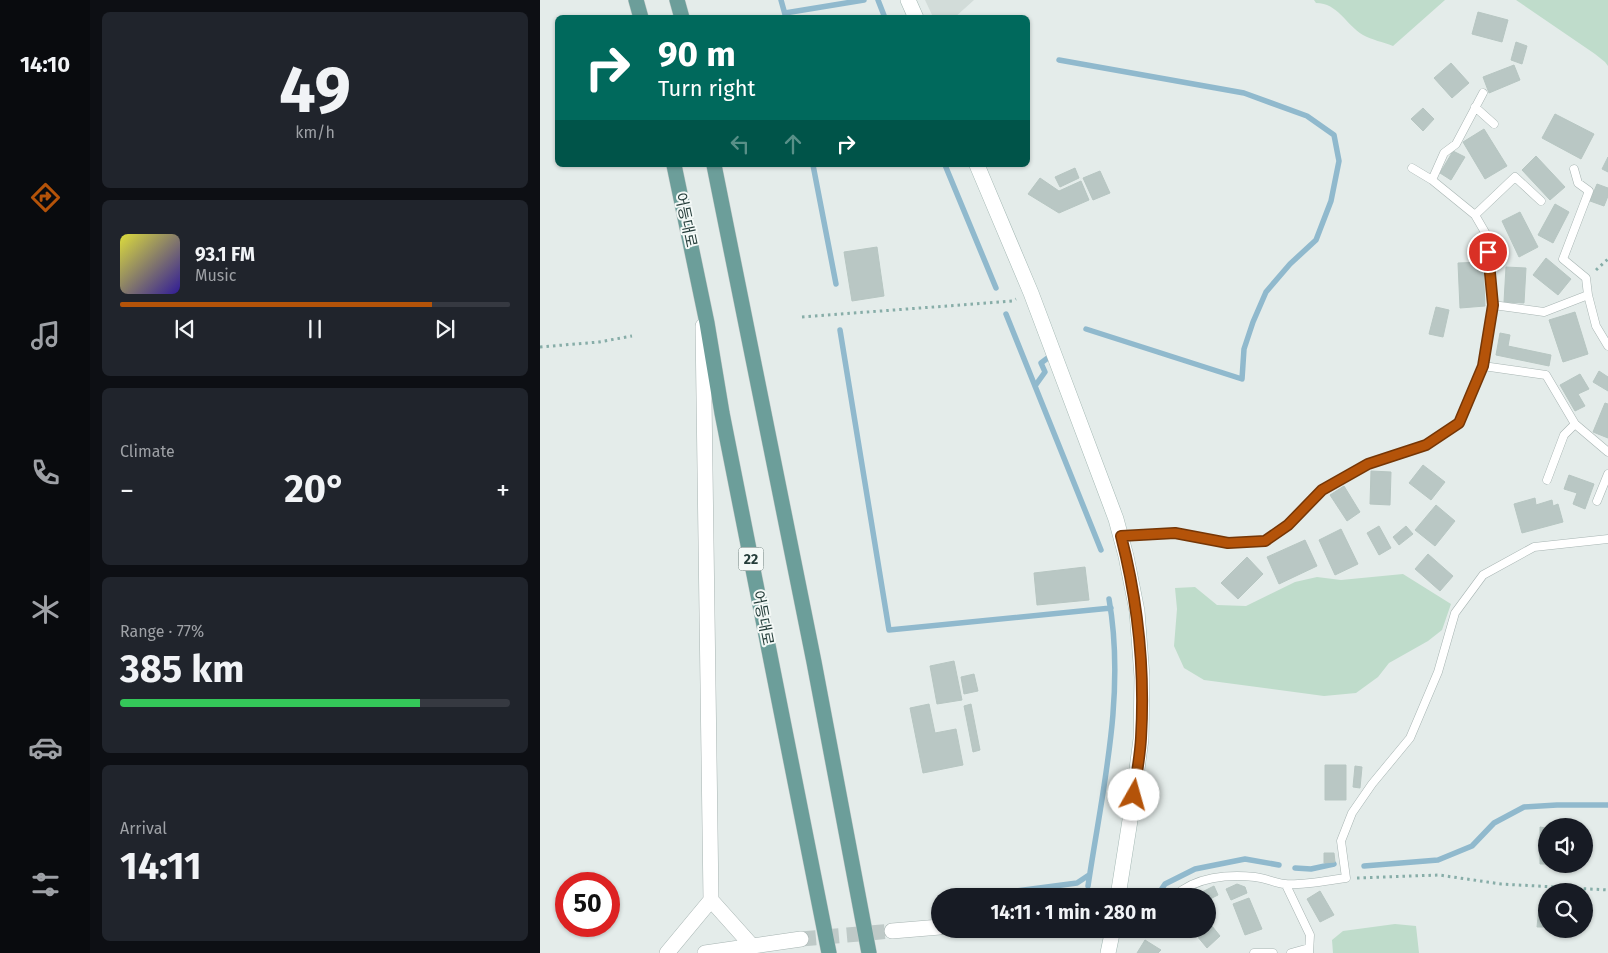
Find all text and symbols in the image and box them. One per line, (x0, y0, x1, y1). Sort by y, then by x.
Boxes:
text: 90 m (658, 33, 736, 75)
icon: right (575, 35, 640, 100)
text: 14:10 (20, 51, 70, 78)
text: 49 (279, 51, 351, 129)
text: Turn right (658, 75, 755, 102)
text: km/h (295, 123, 335, 142)
icon: left (726, 130, 754, 158)
icon: ahead (779, 130, 807, 158)
icon: right (832, 130, 860, 158)
icon: directions (28, 180, 63, 215)
street label: 어등대로 (671, 191, 701, 249)
pin (1467, 231, 1509, 273)
icon: arrive (1474, 238, 1502, 266)
text: 93.1 FM (195, 243, 255, 266)
text: Music (195, 266, 236, 285)
icon: previous (171, 315, 199, 343)
icon: pause (301, 315, 329, 343)
icon: next (431, 315, 459, 343)
icon: music (28, 318, 63, 353)
text: Climate (120, 442, 175, 461)
icon: phone (28, 455, 63, 490)
text: 20° (284, 466, 346, 512)
text: − (120, 474, 134, 507)
text: + (496, 474, 510, 507)
road number: 22 (738, 548, 764, 570)
street label: 어등대로 (749, 589, 777, 647)
icon: climate (28, 592, 63, 627)
text: Range · 77% (120, 622, 204, 641)
text: 385 km (120, 646, 244, 692)
icon: car (28, 730, 63, 765)
position arrow (1107, 768, 1159, 820)
map controls (1538, 818, 1593, 938)
button: sound (1538, 818, 1593, 873)
text: Arrival (120, 819, 167, 838)
text: 14:11 (120, 843, 202, 889)
icon: filters (28, 867, 63, 902)
speed limit sign: 50 (555, 872, 620, 937)
button: search (1538, 883, 1593, 938)
text: 14:11 · 1 min · 280 m (990, 901, 1157, 924)

